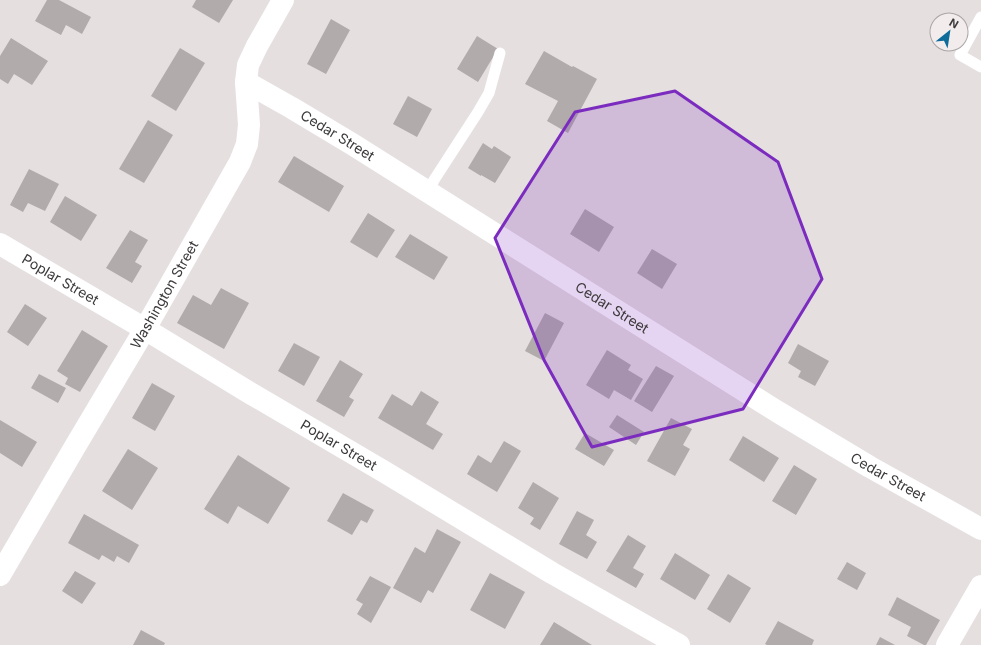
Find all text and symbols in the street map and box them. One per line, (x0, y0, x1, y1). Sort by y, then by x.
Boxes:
north arrow (929, 12, 969, 52)
text: N (947, 15, 961, 31)
street label: Cedar Street (298, 106, 378, 164)
street label: Washington Street (126, 237, 202, 351)
street label: Poplar Street (19, 250, 102, 308)
street label: Cedar Street (572, 278, 653, 337)
street label: Poplar Street (298, 416, 381, 474)
street label: Cedar Street (848, 448, 929, 505)

